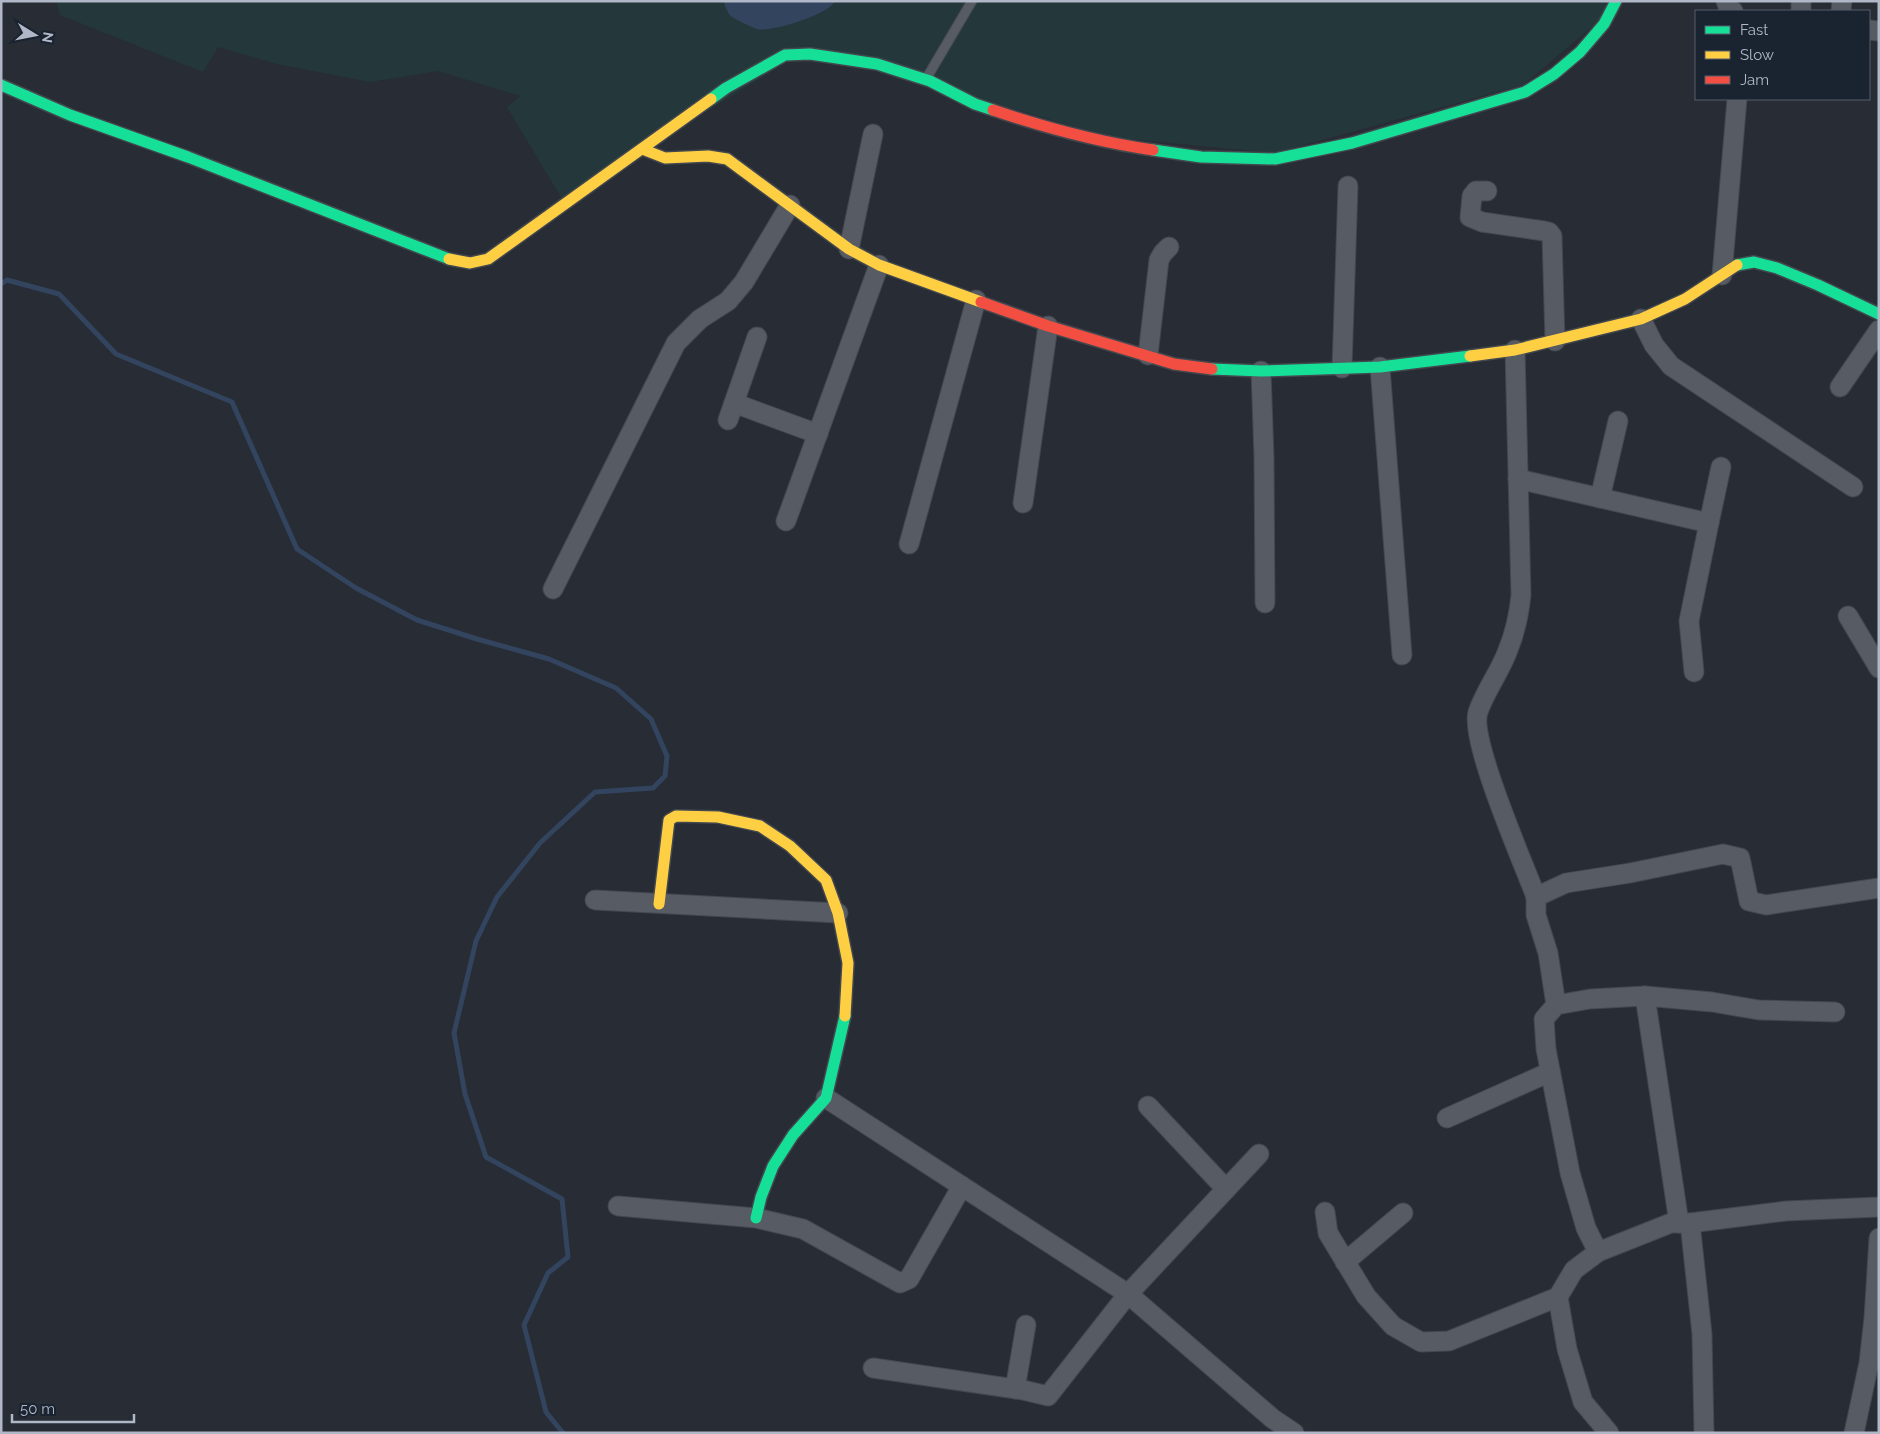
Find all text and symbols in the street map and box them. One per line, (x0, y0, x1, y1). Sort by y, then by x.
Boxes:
north arrow (10, 10, 60, 60)
legend (1695, 10, 1870, 100)
text: Fast (1740, 21, 1768, 39)
text: N (39, 31, 57, 44)
text: Slow (1740, 46, 1774, 64)
text: Jam (1740, 71, 1769, 89)
scale bar (12, 1392, 135, 1424)
text: 50 m (20, 1400, 55, 1418)

